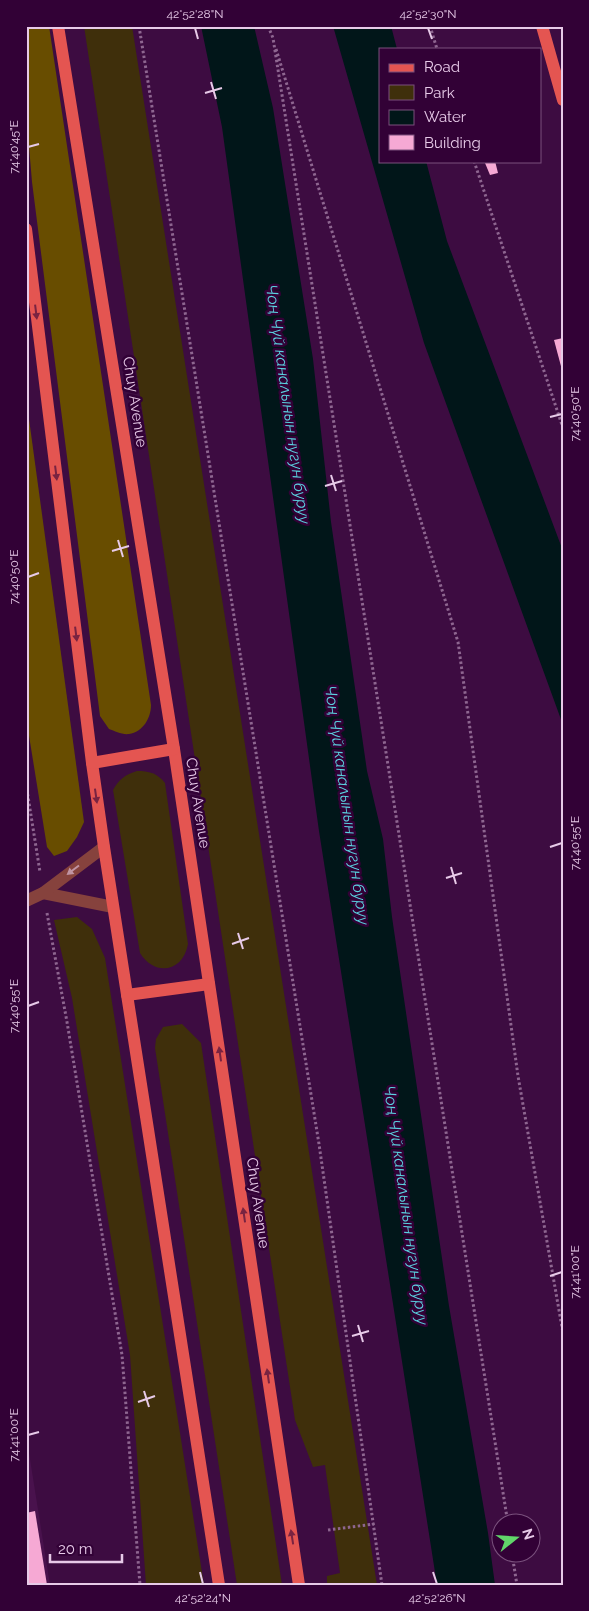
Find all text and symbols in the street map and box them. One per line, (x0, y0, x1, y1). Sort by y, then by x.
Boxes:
text: 42°52'28"N (167, 7, 223, 21)
text: 42°52'30"N (399, 7, 457, 21)
legend (379, 48, 542, 162)
text: Road (424, 58, 460, 76)
text: Park (424, 84, 455, 102)
text: Water (424, 108, 467, 126)
text: 74°40'45"E (7, 120, 21, 174)
text: Building (424, 134, 481, 152)
water label: Чоң Чүй каналынын нугун буруу (262, 283, 314, 526)
one-way arrow (33, 304, 41, 320)
street label: Chuy Avenue (119, 355, 151, 449)
text: 74°40'50"E (568, 386, 582, 442)
one-way arrow (52, 465, 60, 481)
text: 74°40'50"E (7, 549, 21, 605)
one-way arrow (72, 627, 80, 643)
water label: Чоң Чүй каналынын нугун буруу (321, 684, 373, 927)
street label: Chuy Avenue (182, 756, 214, 850)
one-way arrow (93, 788, 101, 804)
text: 74°40'55"E (568, 816, 582, 870)
one-way arrow (66, 865, 80, 875)
text: 74°40'55"E (7, 979, 21, 1033)
one-way arrow (216, 1046, 224, 1062)
water label: Чоң Чүй каналынын нугун буруу (380, 1084, 432, 1327)
street label: Chuy Avenue (243, 1156, 273, 1250)
one-way arrow (240, 1207, 248, 1223)
text: 74°41'00"E (568, 1245, 582, 1299)
one-way arrow (263, 1367, 271, 1383)
text: 74°41'00"E (7, 1408, 21, 1462)
north arrow (492, 1514, 542, 1564)
text: N (519, 1527, 538, 1542)
one-way arrow (287, 1528, 295, 1544)
scale bar (50, 1531, 122, 1563)
text: 20 m (58, 1540, 93, 1558)
text: 42°52'24"N (175, 1591, 231, 1605)
text: 42°52'26"N (408, 1591, 466, 1605)

